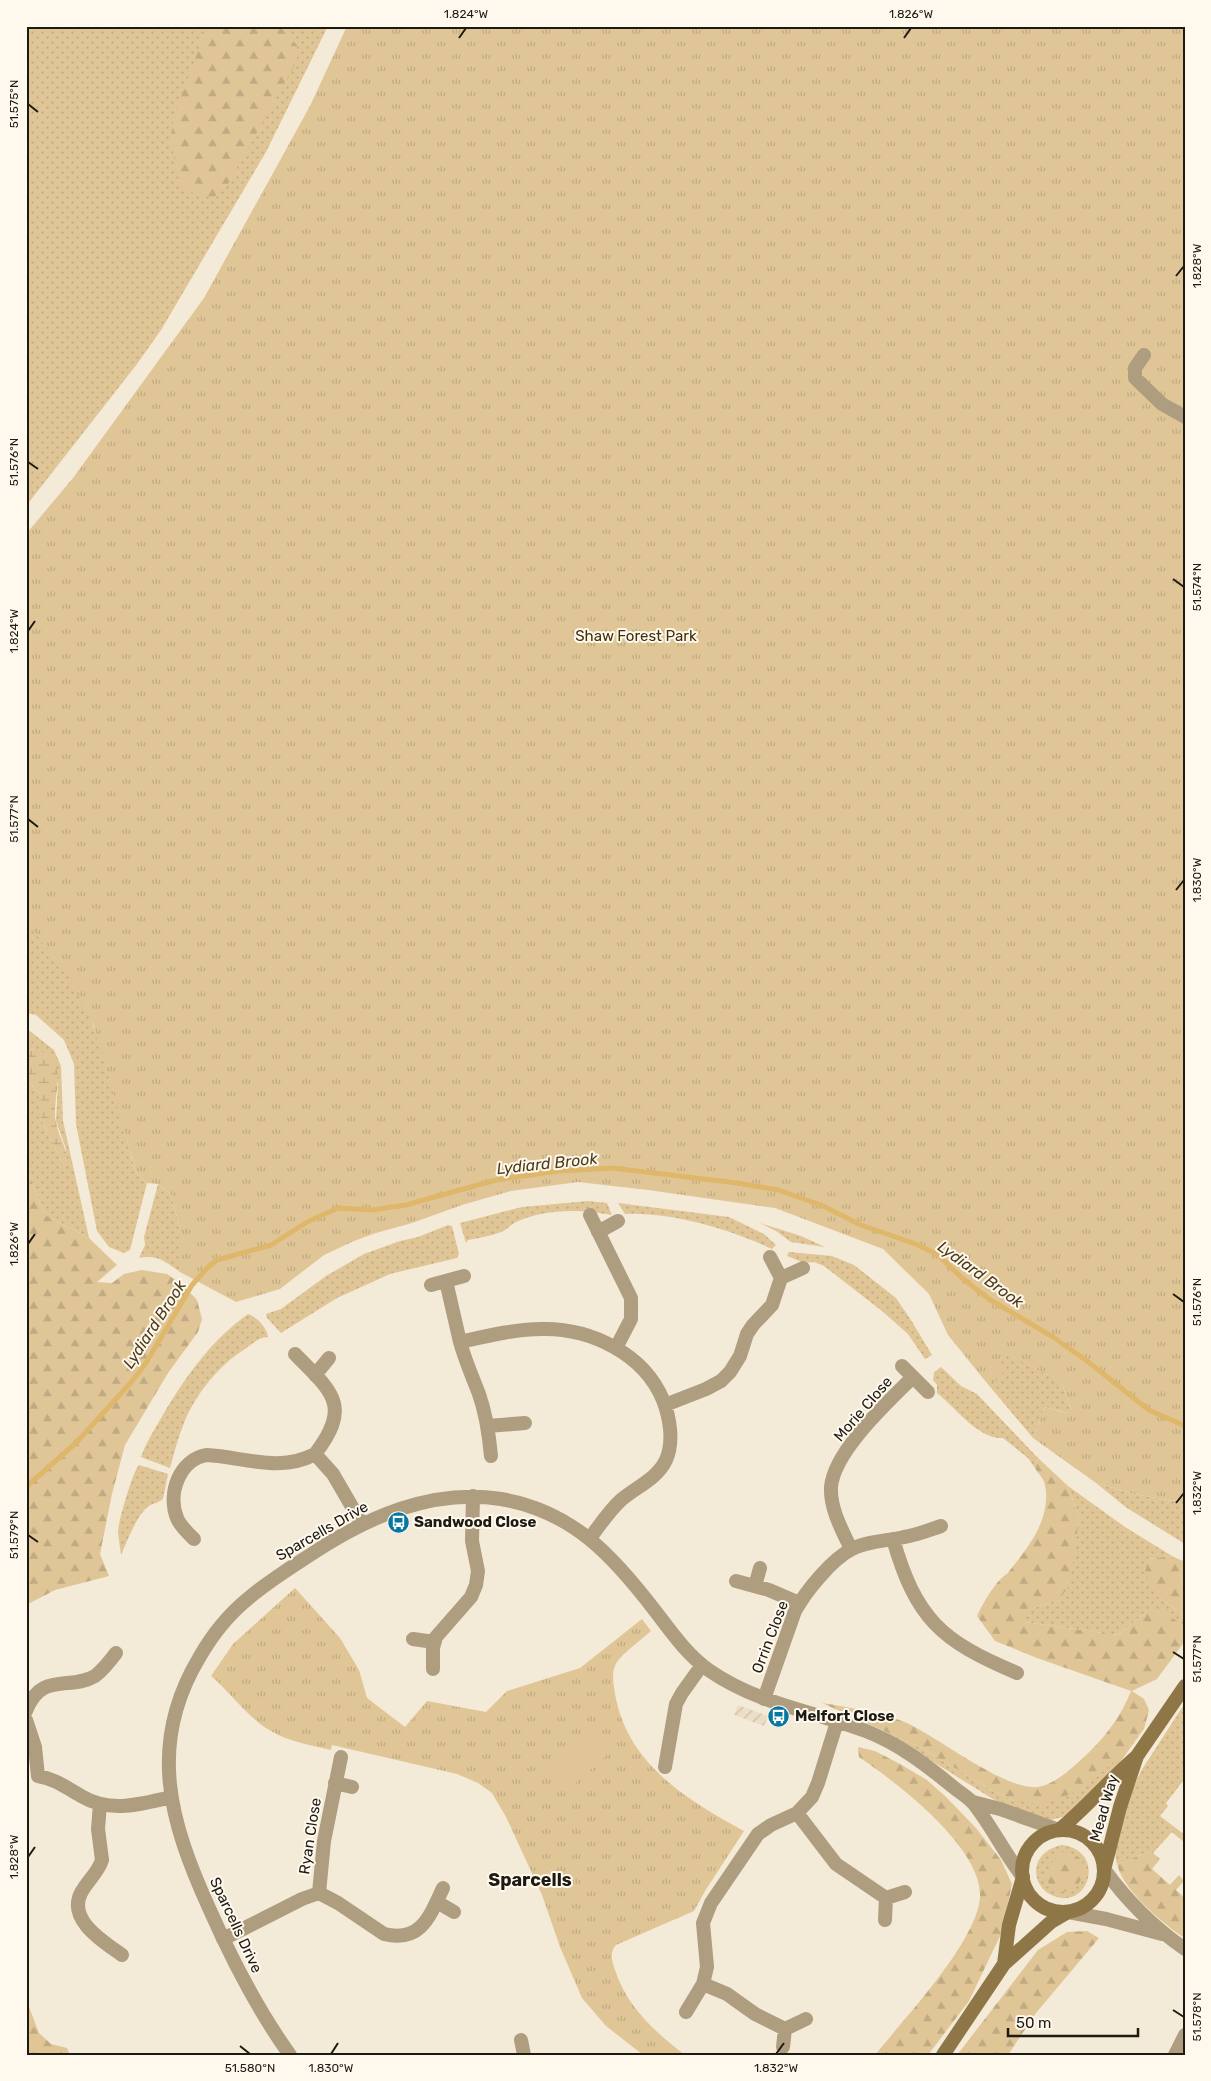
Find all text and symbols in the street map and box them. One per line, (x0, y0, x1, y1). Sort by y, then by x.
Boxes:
text: 1.824°W (444, 7, 489, 21)
text: 1.826°W (889, 7, 933, 21)
text: 51.575°N (7, 80, 21, 128)
text: 1.828°W (1190, 243, 1204, 288)
text: 51.576°N (7, 438, 21, 486)
text: 51.574°N (1190, 563, 1204, 611)
text: 1.824°W (7, 608, 21, 653)
park label: Shaw Forest Park (575, 627, 697, 645)
text: 51.577°N (7, 795, 21, 843)
text: 1.830°W (1190, 857, 1204, 902)
water label: Lydiard Brook (496, 1149, 599, 1178)
text: 1.826°W (7, 1222, 21, 1266)
water label: Lydiard Brook (934, 1237, 1028, 1312)
water label: Lydiard Brook (119, 1276, 190, 1372)
text: 51.576°N (1190, 1278, 1204, 1326)
street label: Morie Close (830, 1373, 896, 1445)
text: 1.832°W (1190, 1471, 1204, 1515)
street label: Sparcells Drive (273, 1497, 371, 1565)
bus stop icon: Sandwood Close (386, 1510, 410, 1534)
text: 51.579°N (7, 1511, 21, 1559)
place label: Sandwood Close (414, 1513, 537, 1531)
street label: Orrin Close (748, 1598, 792, 1676)
text: 51.577°N (1190, 1635, 1204, 1683)
bus stop icon: Melfort Close (767, 1704, 791, 1728)
place label: Melfort Close (795, 1707, 895, 1725)
street label: Mead Way (1086, 1772, 1122, 1844)
street label: Ryan Close (295, 1796, 325, 1876)
text: 1.828°W (7, 1834, 21, 1879)
district label: Sparcells (488, 1869, 572, 1891)
street label: Sparcells Drive (206, 1874, 266, 1976)
text: 51.578°N (1190, 1992, 1204, 2042)
scale bar (1008, 2006, 1138, 2038)
text: 50 m (1016, 2014, 1051, 2032)
text: 51.580°N (225, 2061, 275, 2075)
text: 1.830°W (309, 2061, 354, 2075)
text: 1.832°W (754, 2061, 798, 2075)

